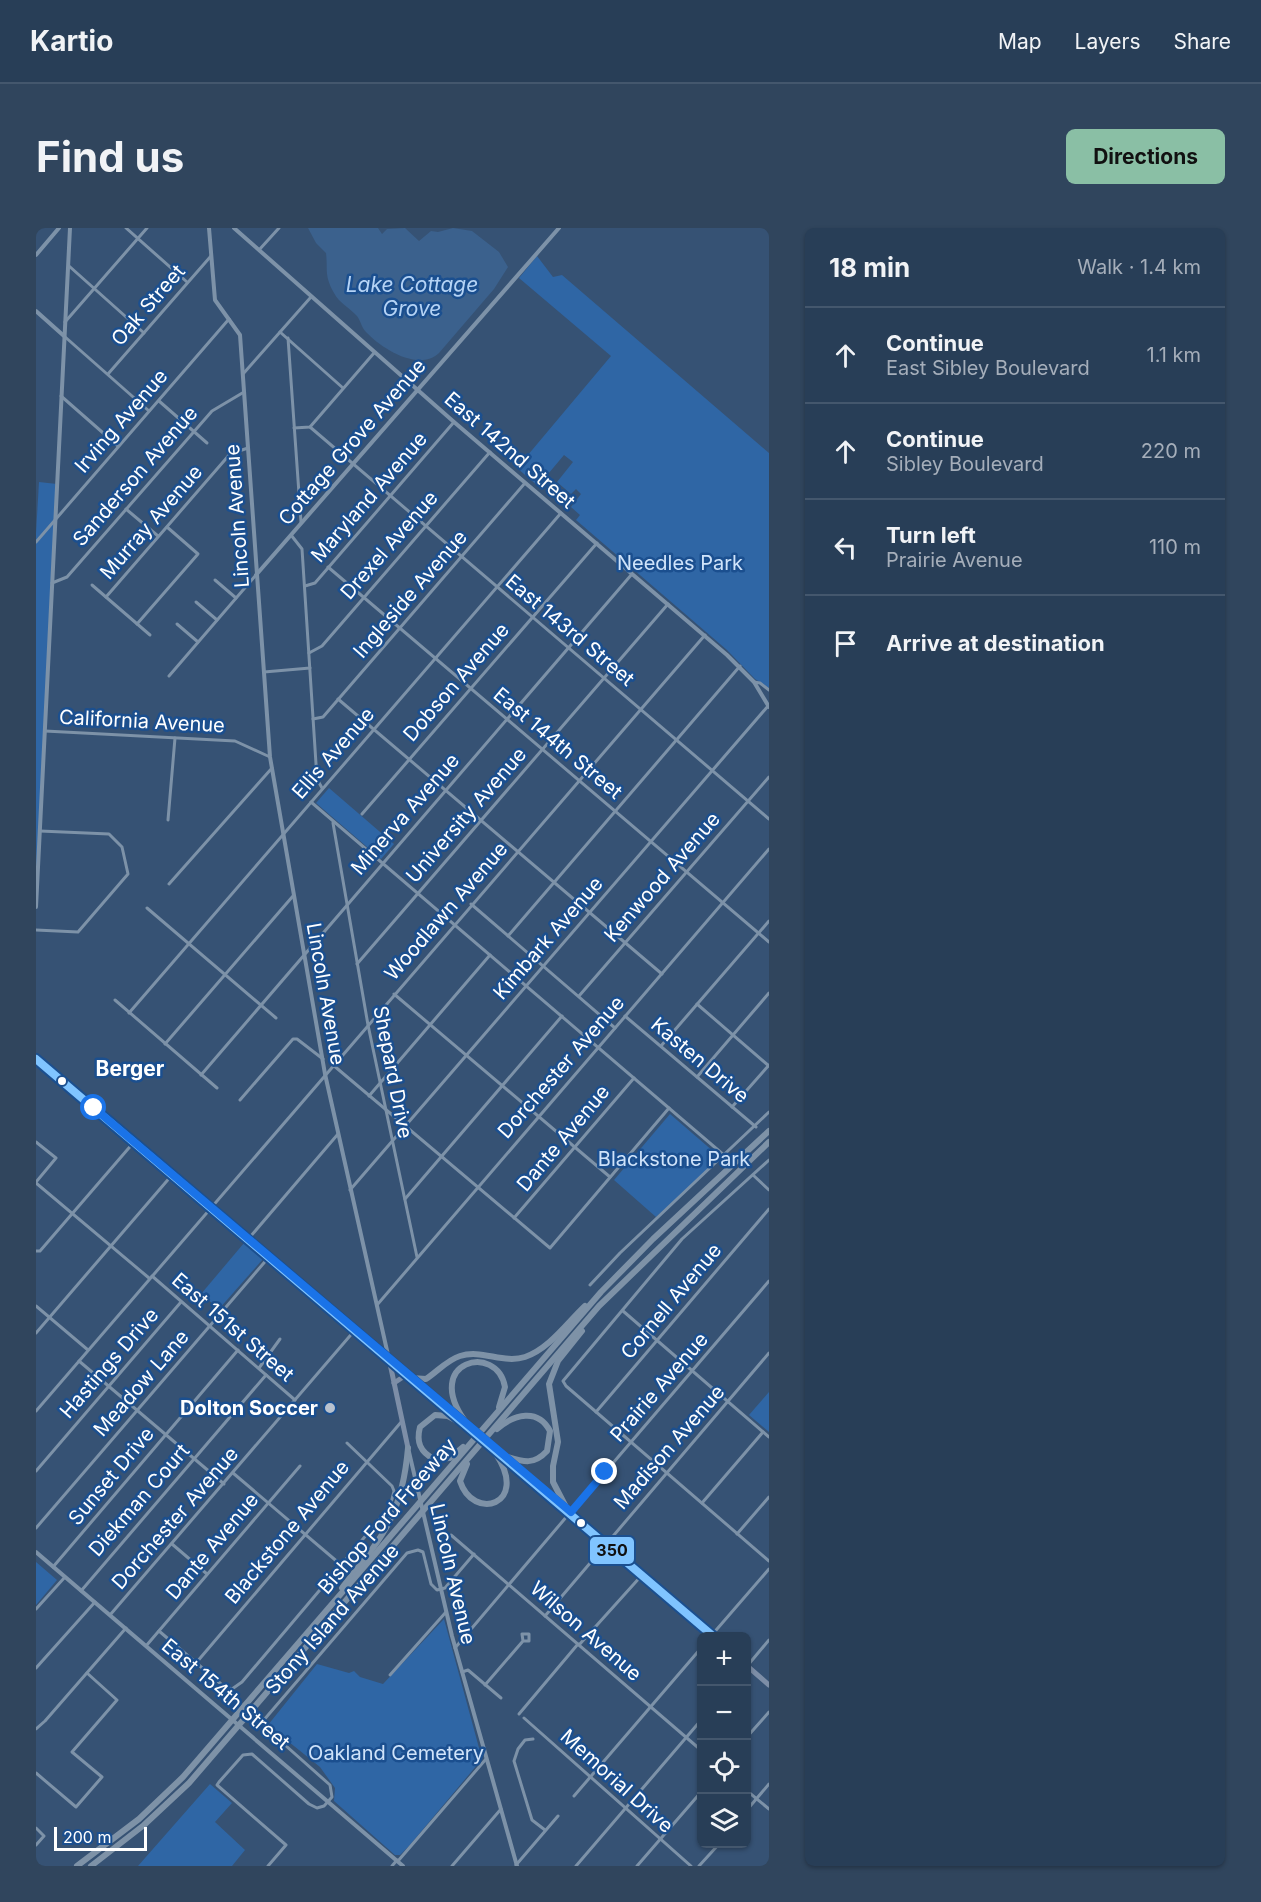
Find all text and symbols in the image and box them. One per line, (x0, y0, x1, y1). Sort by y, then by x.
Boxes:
text: Kartio (30, 24, 113, 58)
text: Map (998, 29, 1042, 54)
text: Layers (1075, 29, 1141, 54)
text: Share (1174, 29, 1231, 54)
button: Directions (1066, 129, 1225, 184)
text: Find us (36, 131, 184, 182)
text: 18 min (829, 252, 910, 283)
text: Walk · 1.4 km (1077, 255, 1201, 279)
street label: Oak Street (106, 259, 190, 350)
water label: Lake Cottage Grove (346, 272, 478, 321)
text: Continue (886, 330, 984, 356)
icon: ahead (829, 339, 862, 372)
text: 1.1 km (1147, 343, 1201, 367)
street label: Cottage Grove Avenue (273, 354, 431, 530)
text: East Sibley Boulevard (886, 356, 1090, 380)
street label: Irving Avenue (70, 364, 172, 478)
street label: East 142nd Street (440, 387, 581, 514)
street label: Sanderson Avenue (68, 401, 202, 551)
text: Continue (886, 426, 984, 452)
street label: Maryland Avenue (306, 427, 432, 567)
icon: ahead (829, 435, 862, 468)
text: 220 m (1141, 439, 1201, 463)
street label: Lincoln Avenue (220, 443, 254, 589)
text: Sibley Boulevard (886, 452, 1044, 476)
street label: Murray Avenue (95, 460, 207, 584)
street label: Drexel Avenue (335, 486, 443, 604)
text: Turn left (886, 522, 976, 548)
street label: Ingleside Avenue (348, 525, 472, 663)
icon: left (829, 531, 862, 564)
text: 110 m (1149, 535, 1201, 559)
text: Prairie Avenue (886, 548, 1023, 572)
park label: Needles Park (617, 551, 743, 575)
street label: East 143rd Street (501, 569, 640, 691)
street label: Dobson Avenue (398, 618, 514, 746)
icon: arrive (829, 627, 862, 660)
text: Arrive at destination (886, 630, 1105, 656)
street label: East 144th Street (489, 682, 627, 804)
street label: Ellis Avenue (287, 702, 379, 804)
street label: California Avenue (59, 705, 225, 737)
street label: University Avenue (401, 743, 531, 887)
street label: Minerva Avenue (346, 749, 464, 879)
street label: Kenwood Avenue (599, 807, 725, 947)
street label: Woodlawn Avenue (380, 837, 512, 985)
street label: Kimbark Avenue (488, 872, 608, 1004)
street label: Lincoln Avenue (302, 921, 350, 1067)
street label: Dorchester Avenue (493, 991, 629, 1143)
street label: Shepard Drive (368, 1004, 418, 1140)
street label: Kasten Drive (646, 1012, 754, 1108)
district label: Berger (96, 1056, 165, 1081)
unlabelled marker (56, 1075, 68, 1087)
street label: Dante Avenue (512, 1080, 614, 1196)
route start (80, 1094, 106, 1120)
park label: Blackstone Park (598, 1147, 750, 1171)
street label: Cornell Avenue (616, 1238, 726, 1364)
street label: East 151st Street (167, 1268, 299, 1387)
street label: Hastings Drive (55, 1303, 163, 1423)
street label: Meadow Lane (88, 1325, 194, 1441)
street label: Prairie Avenue (605, 1328, 713, 1446)
street label: Madison Avenue (609, 1380, 729, 1514)
place label: Dolton Soccer (180, 1396, 318, 1420)
marker: Dolton Soccer (323, 1401, 337, 1415)
street label: Sunset Drive (63, 1422, 159, 1530)
street label: Bishop Ford Freeway (313, 1433, 461, 1599)
street label: Diekman Court (84, 1439, 195, 1561)
street label: Dorchester Avenue (107, 1442, 243, 1594)
street label: Blackstone Avenue (220, 1455, 354, 1609)
route end (591, 1458, 617, 1484)
street label: Dante Avenue (161, 1488, 263, 1604)
street label: Lincoln Avenue (425, 1501, 481, 1647)
unlabelled marker (575, 1517, 587, 1529)
line badge: 350 (589, 1536, 635, 1565)
street label: Stony Island Avenue (260, 1539, 404, 1699)
text: 350 (596, 1540, 628, 1560)
street label: Wilson Avenue (525, 1576, 647, 1686)
map controls (697, 1632, 751, 1848)
button: + (697, 1632, 751, 1686)
street label: East 154th Street (157, 1634, 295, 1755)
button: − (697, 1686, 751, 1740)
street label: Memorial Drive (556, 1724, 678, 1838)
button: locate (697, 1740, 751, 1794)
park label: Oakland Cemetery (308, 1741, 484, 1765)
button: layers (697, 1794, 751, 1848)
scale bar (54, 1824, 147, 1852)
text: 200 m (63, 1827, 111, 1847)

